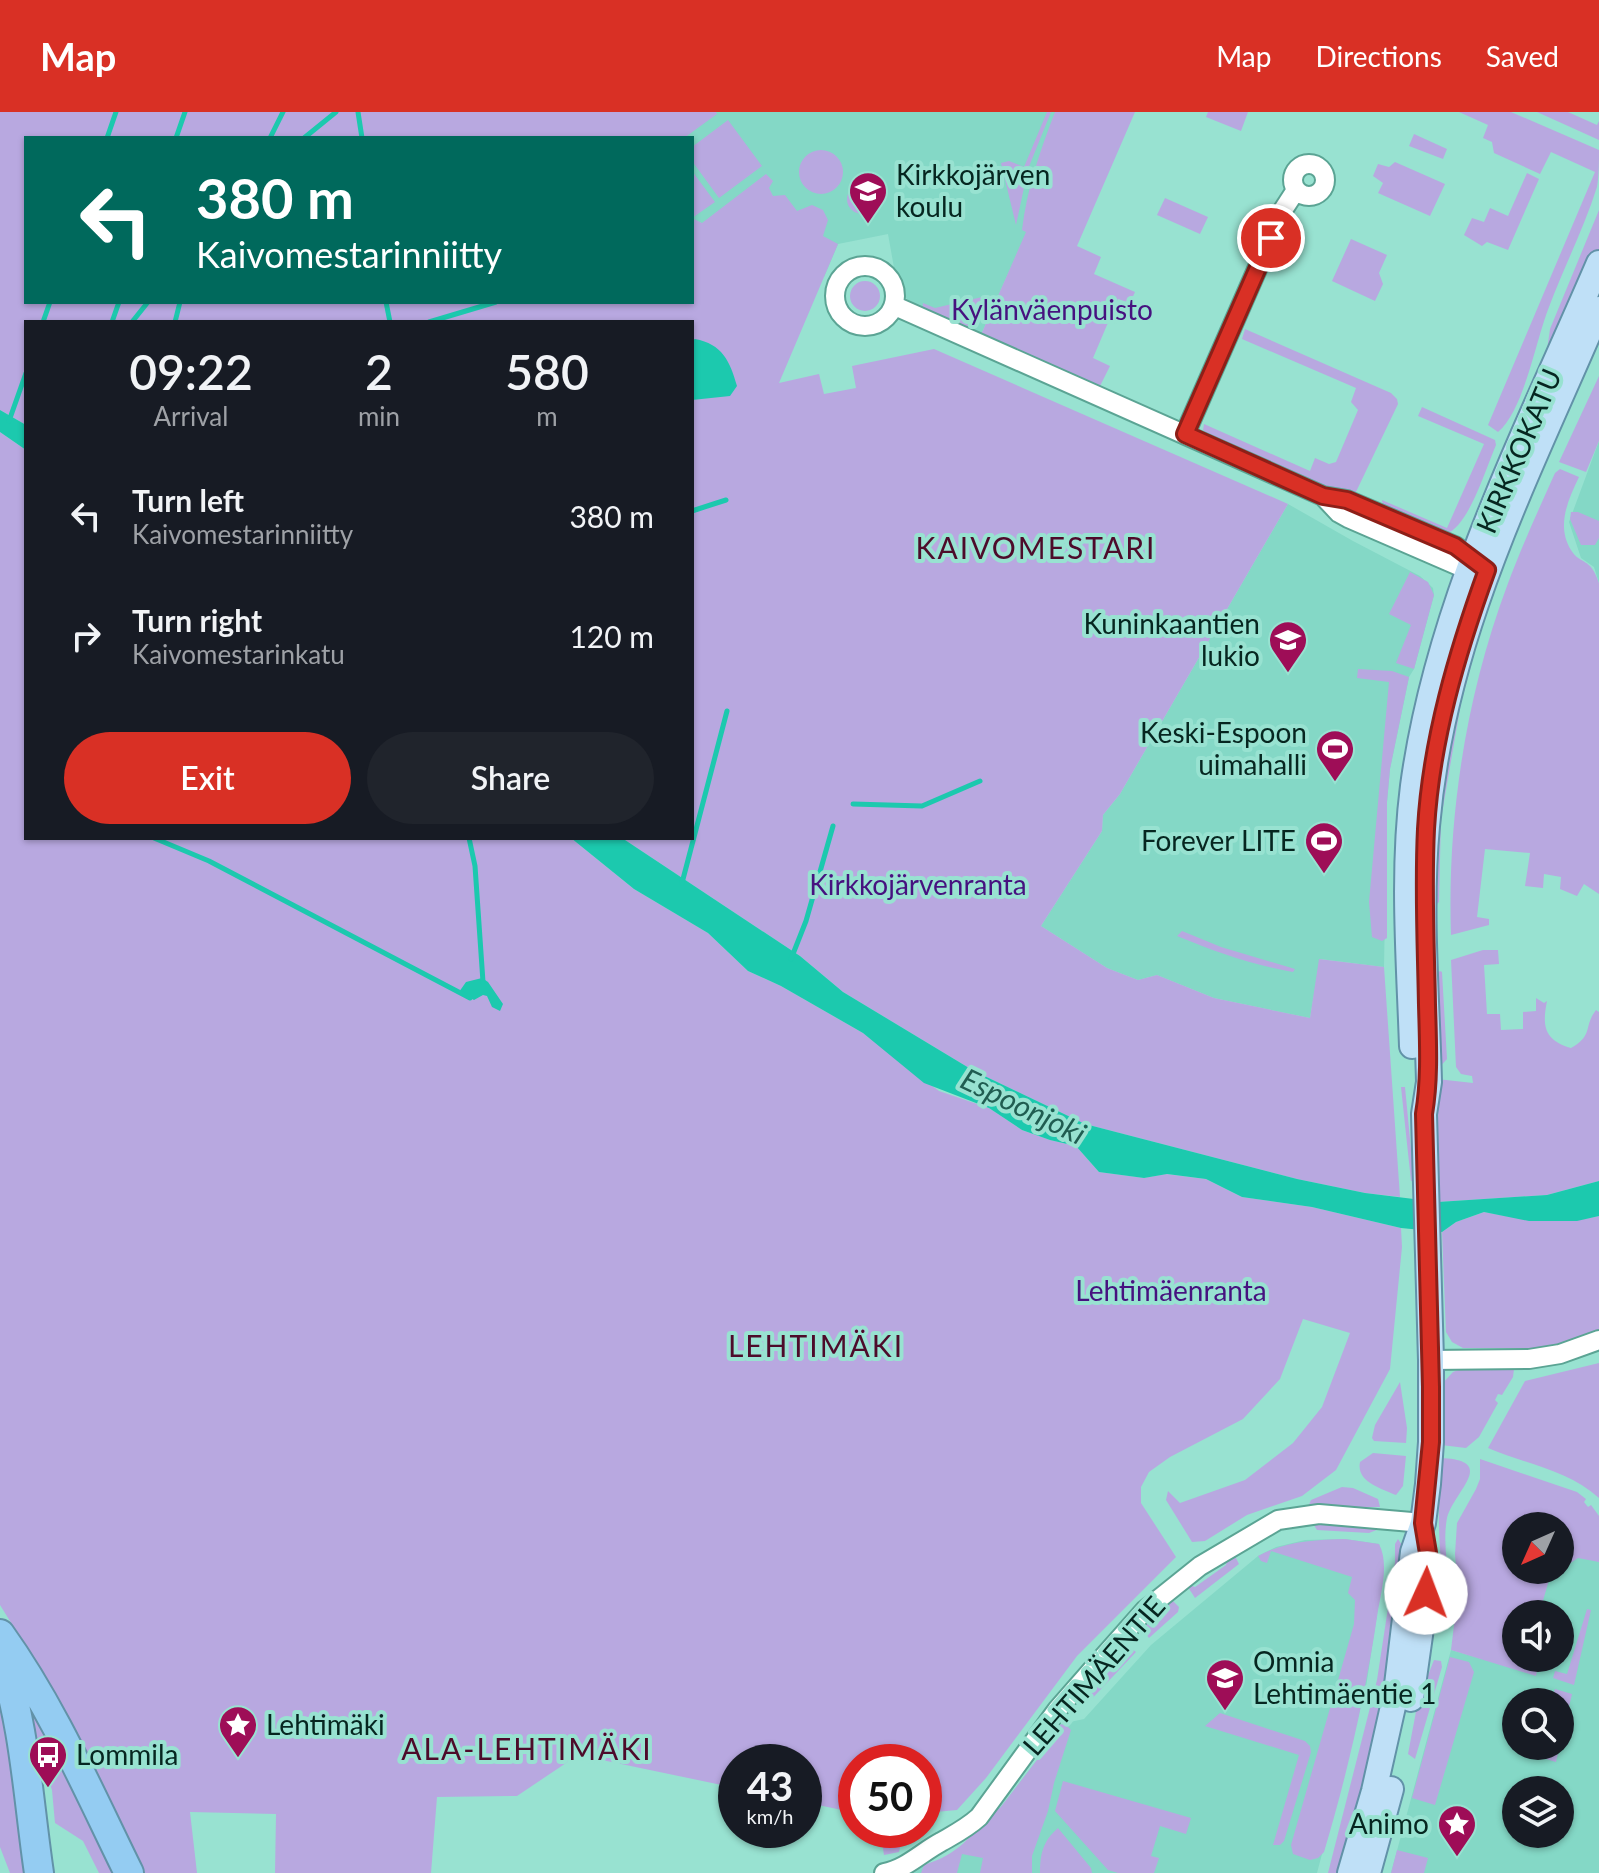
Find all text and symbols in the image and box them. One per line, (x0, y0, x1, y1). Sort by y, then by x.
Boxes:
text: Map (40, 33, 116, 79)
text: Map (1216, 39, 1271, 73)
text: Directions (1315, 39, 1442, 73)
text: Saved (1486, 39, 1559, 73)
place label: Kirkkojärven koulu (896, 157, 1050, 223)
text: 380 m (196, 164, 354, 231)
icon: left (64, 168, 168, 272)
school or university icon: Kirkkojärven koulu (847, 170, 889, 225)
pin (1237, 204, 1305, 272)
icon: arrive (1249, 216, 1293, 260)
text: Kaivomestarinniitty (196, 232, 502, 276)
park label: Kylänväenpuisto (951, 292, 1153, 326)
text: 09:22 (129, 343, 253, 400)
text: 2 (365, 343, 393, 400)
text: 580 (505, 343, 589, 400)
street label: KIRKKOKATU (1468, 363, 1568, 538)
text: Arrival (154, 400, 228, 432)
text: min (358, 400, 400, 432)
text: m (536, 400, 558, 432)
text: Turn left (132, 482, 244, 518)
icon: left (64, 494, 108, 538)
text: 380 m (569, 498, 654, 534)
text: Kaivomestarinniitty (132, 518, 353, 550)
district label: KAIVOMESTARI (916, 529, 1156, 565)
text: Turn right (132, 602, 262, 638)
place label: Kuninkaantien lukio (1083, 606, 1260, 672)
icon: right (64, 614, 108, 658)
text: 120 m (569, 618, 654, 654)
school or university icon: Kuninkaantien lukio (1267, 619, 1309, 674)
text: Kaivomestarinkatu (132, 638, 345, 670)
place label: Keski-Espoon uimahalli (1140, 715, 1307, 781)
sports icon: Keski-Espoon uimahalli (1314, 728, 1356, 783)
button: Exit (64, 732, 351, 824)
button: Share (367, 732, 654, 824)
sports icon: Forever LITE (1303, 820, 1345, 875)
place label: Forever LITE (1141, 823, 1296, 857)
park label: Kirkkojärvenranta (809, 867, 1027, 901)
water label: Espoonjoki (956, 1060, 1092, 1151)
park label: Lehtimäenranta (1075, 1273, 1267, 1307)
district label: LEHTIMÄKI (728, 1327, 904, 1363)
north arrow (1502, 1512, 1574, 1584)
map controls (1502, 1512, 1574, 1848)
position arrow (1384, 1551, 1468, 1635)
street label: LEHTIMÄENTIE (1015, 1589, 1171, 1762)
button: sound (1502, 1600, 1574, 1672)
place label: Omnia Lehtimäentie 1 (1253, 1644, 1436, 1710)
school or university icon: Omnia Lehtimäentie 1 (1204, 1657, 1246, 1712)
button: search (1502, 1688, 1574, 1760)
place icon: Lehtimäki (217, 1704, 259, 1759)
place label: Lehtimäki (266, 1707, 385, 1741)
district label: ALA-LEHTIMÄKI (401, 1730, 653, 1766)
bus stop icon: Lommila (27, 1734, 69, 1789)
place label: Lommila (76, 1737, 179, 1771)
speed limit sign: 50 (838, 1744, 942, 1848)
text: 43 (747, 1762, 793, 1810)
button: layers (1502, 1776, 1574, 1848)
place icon: Animo (1436, 1803, 1478, 1858)
text: km/h (747, 1804, 793, 1828)
place label: Animo (1349, 1806, 1429, 1840)

